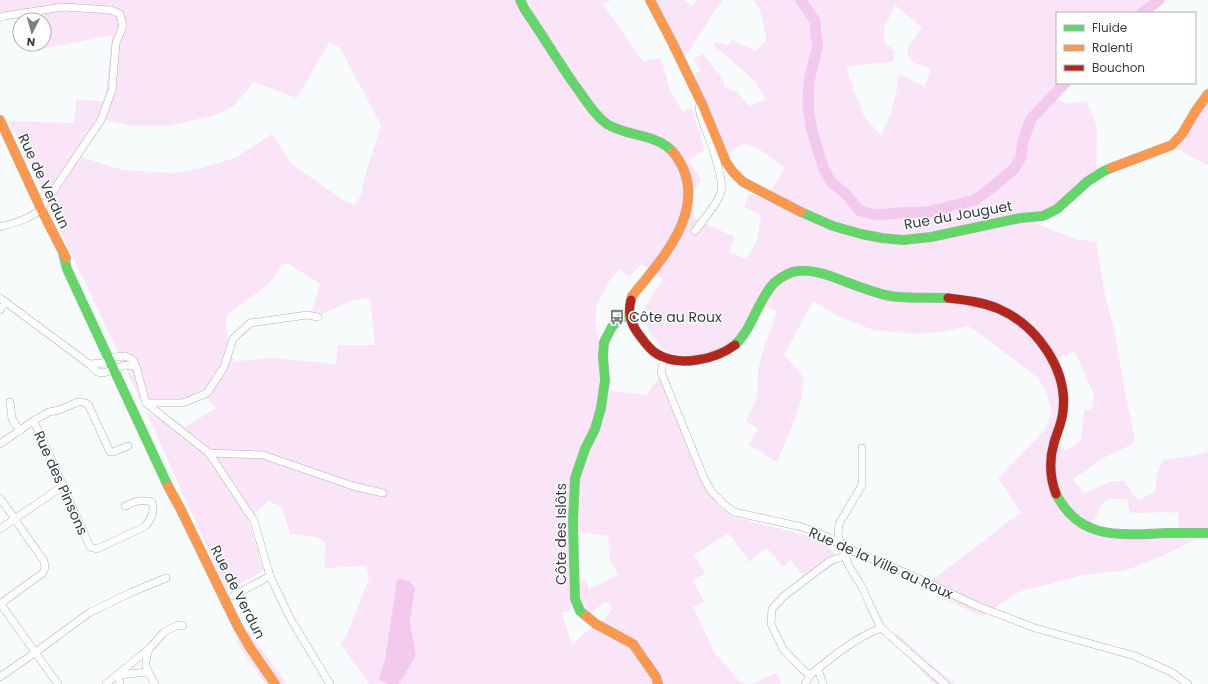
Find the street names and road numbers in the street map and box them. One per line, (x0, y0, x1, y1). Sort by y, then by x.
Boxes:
street label: Rue de Verdun (13, 130, 75, 232)
street label: Rue du Jouguet (902, 196, 1014, 234)
street label: Rue des Pinsons (29, 428, 93, 538)
street label: Côte des Islôts (551, 483, 571, 585)
street label: Rue de la Ville au Roux (806, 522, 957, 604)
street label: Rue de Verdun (206, 542, 270, 642)

